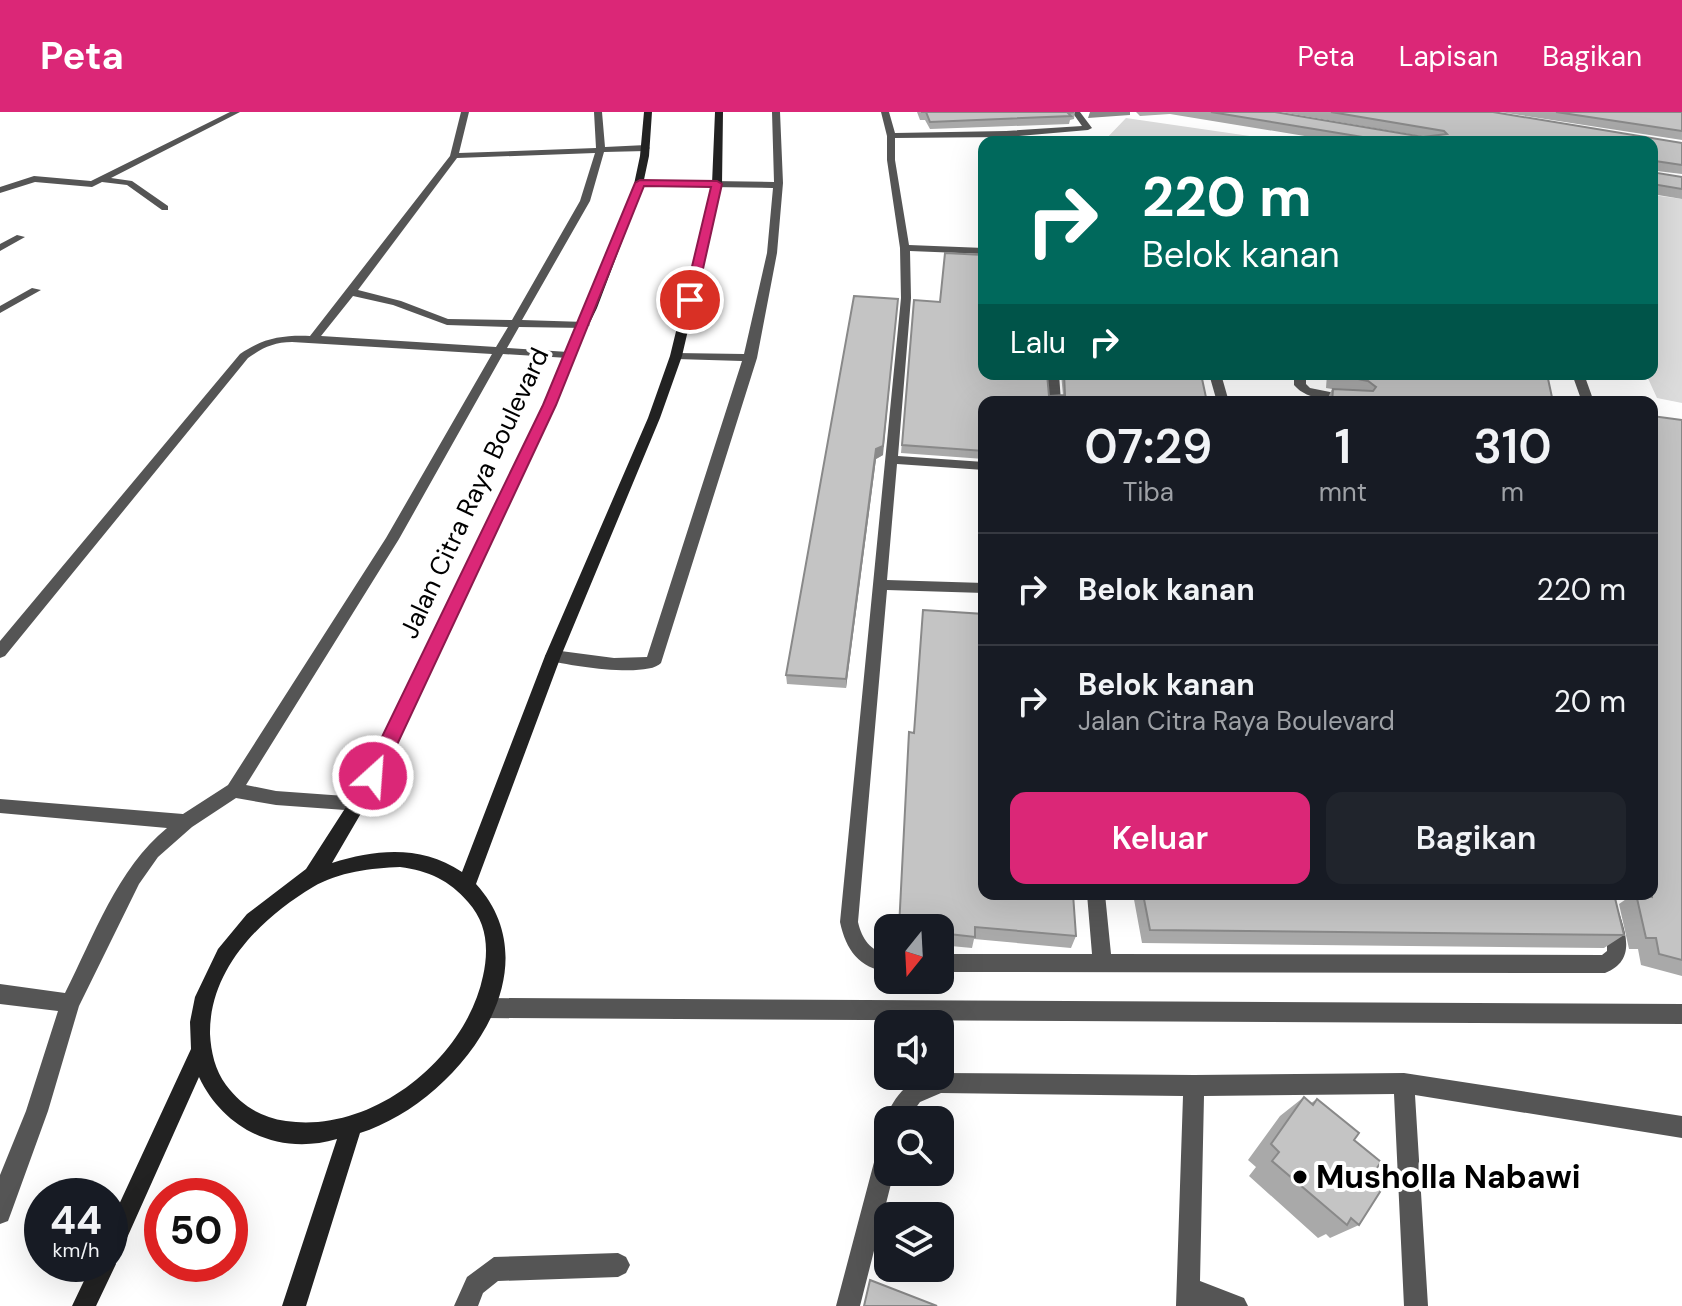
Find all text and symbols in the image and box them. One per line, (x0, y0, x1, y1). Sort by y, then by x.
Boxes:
text: Peta (40, 31, 124, 81)
text: Peta (1298, 38, 1355, 75)
text: Lapisan (1399, 38, 1498, 75)
text: Bagikan (1542, 38, 1642, 75)
text: 220 m (1142, 160, 1312, 233)
icon: right (1010, 168, 1114, 272)
text: Belok kanan (1142, 231, 1340, 278)
pin (656, 266, 724, 334)
icon: arrive (668, 278, 712, 322)
icon: right (1082, 320, 1126, 364)
text: Lalu (1010, 323, 1066, 362)
street label: Jalan Citra Raya Boulevard (392, 342, 556, 644)
text: 07:29 (1084, 415, 1212, 478)
text: 1 (1334, 415, 1351, 478)
text: 310 (1473, 415, 1552, 478)
text: Tiba (1123, 475, 1174, 509)
text: mnt (1319, 475, 1367, 509)
text: m (1501, 475, 1524, 509)
icon: right (1010, 567, 1054, 611)
text: Belok kanan (1078, 570, 1255, 609)
text: 220 m (1537, 570, 1626, 609)
text: Belok kanan (1078, 665, 1255, 704)
icon: right (1010, 679, 1054, 723)
text: 20 m (1554, 682, 1626, 721)
text: Jalan Citra Raya Boulevard (1078, 704, 1395, 738)
position arrow (331, 734, 415, 818)
button: Keluar (1010, 792, 1310, 884)
button: Bagikan (1326, 792, 1626, 884)
north arrow (874, 914, 954, 994)
map controls (874, 914, 954, 1282)
button: sound (874, 1010, 954, 1090)
button: search (874, 1106, 954, 1186)
place label: Musholla Nabawi (1316, 1156, 1580, 1198)
marker: Musholla Nabawi (1291, 1168, 1309, 1186)
speed limit sign: 50 (144, 1178, 248, 1282)
text: 44 (50, 1194, 102, 1246)
button: layers (874, 1202, 954, 1282)
text: km/h (52, 1237, 100, 1263)

